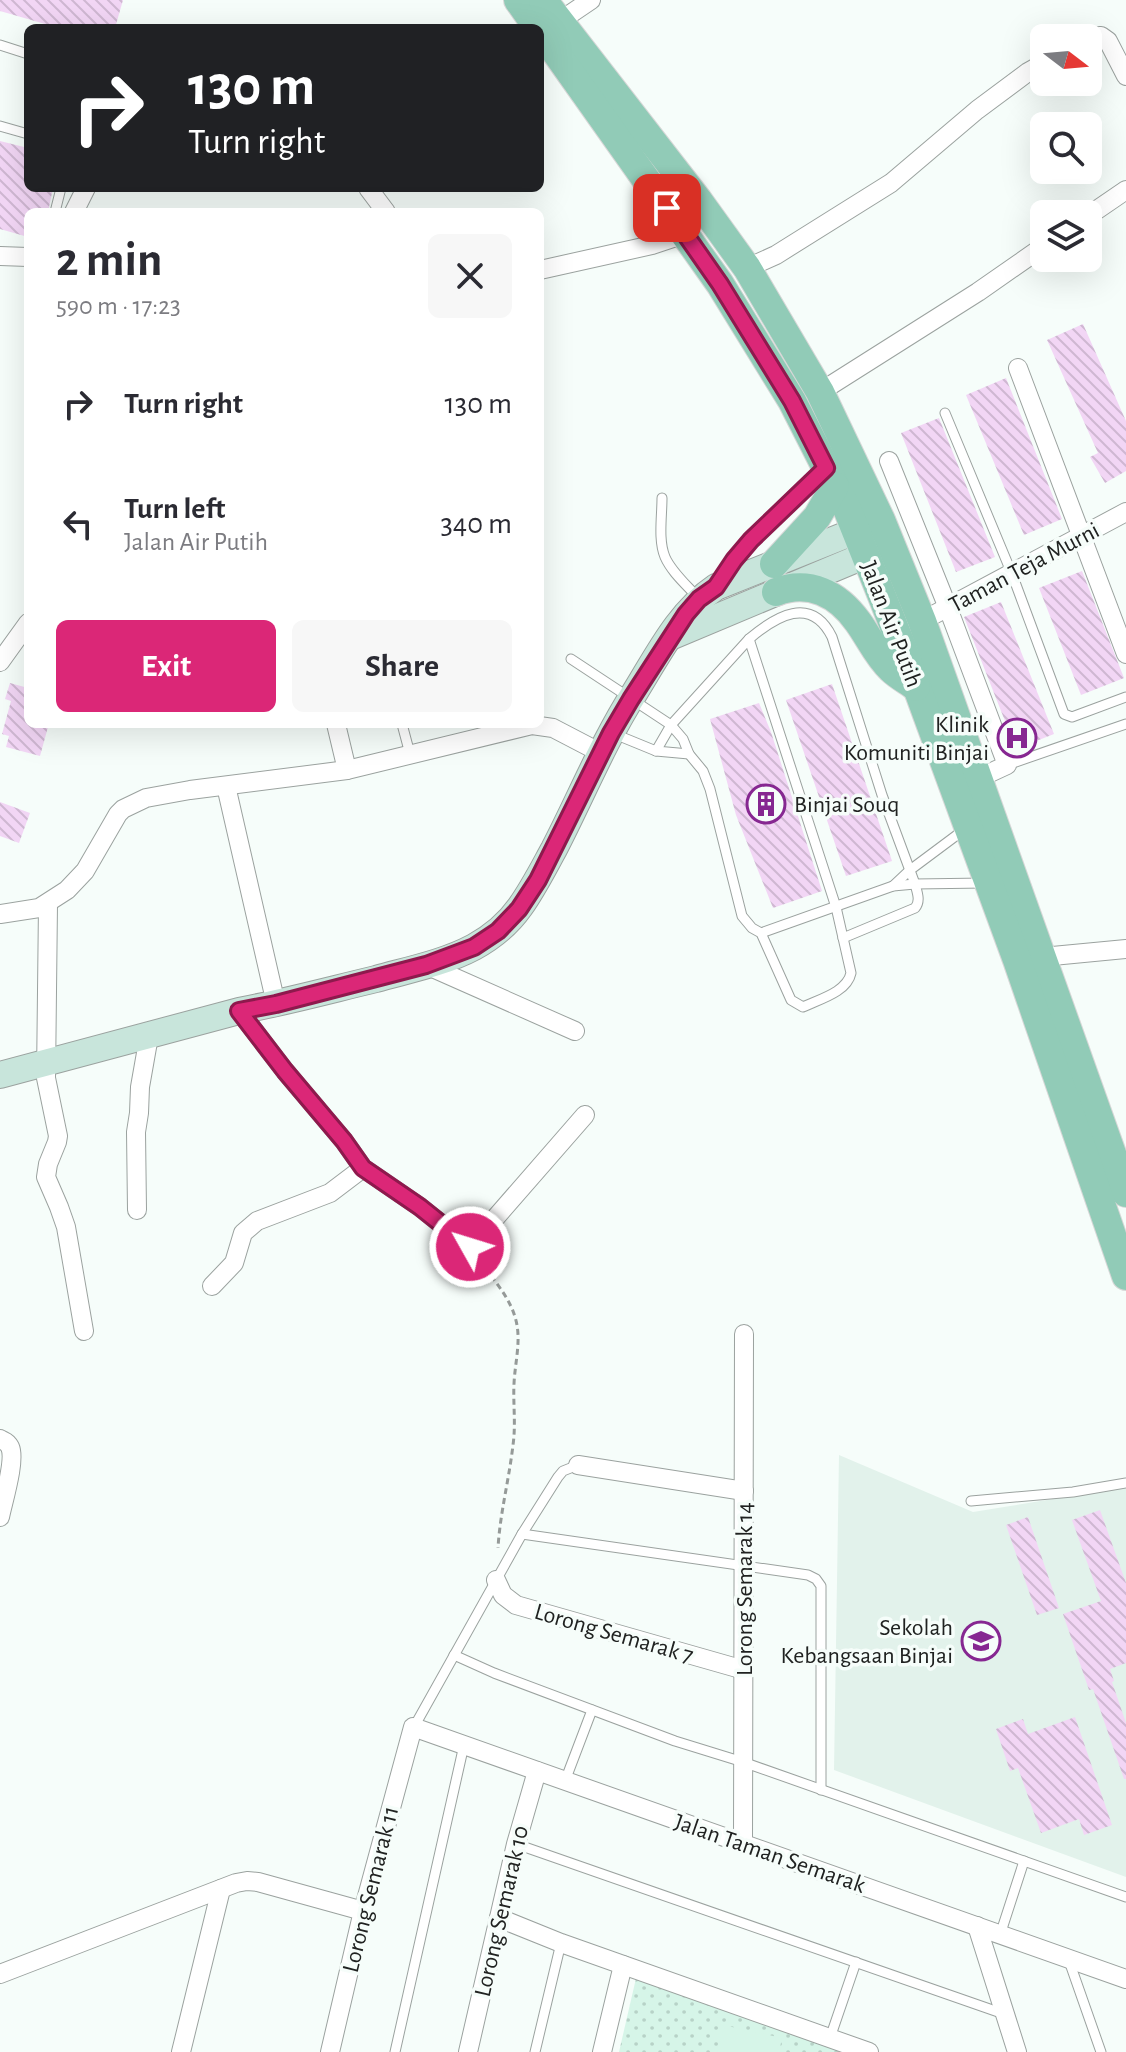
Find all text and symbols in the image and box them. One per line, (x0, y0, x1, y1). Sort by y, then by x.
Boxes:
north arrow (1030, 24, 1102, 96)
map controls (1030, 24, 1102, 272)
icon: right (56, 56, 160, 160)
text: 130 m (188, 59, 315, 115)
button: search (1030, 112, 1102, 184)
text: Turn right (188, 124, 325, 160)
pin (633, 174, 701, 242)
icon: arrive (645, 186, 689, 230)
button: layers (1030, 200, 1102, 272)
button: close (428, 234, 512, 318)
text: 2 min (56, 237, 163, 285)
text: 590 m · 17:23 (56, 293, 181, 319)
icon: right (56, 382, 100, 426)
text: Turn right (124, 389, 243, 419)
text: 130 m (445, 389, 512, 419)
text: Turn left (124, 494, 225, 524)
icon: left (56, 502, 100, 546)
text: 340 m (440, 509, 512, 539)
street label: Taman Teja Murni (945, 518, 1104, 618)
text: Jalan Air Putih (124, 529, 268, 555)
street label: Jalan Air Putih (856, 558, 926, 691)
button: Exit (56, 620, 276, 712)
button: Share (292, 620, 512, 712)
place label: Klinik Komuniti Binjai (844, 713, 989, 765)
hospital icon: Klinik Komuniti Binjai (996, 717, 1038, 759)
building icon: Binjai Souq (745, 783, 787, 825)
place label: Binjai Souq (794, 793, 899, 817)
position arrow (428, 1205, 512, 1289)
street label: Lorong Semarak 14 (733, 1502, 757, 1676)
street label: Lorong Semarak 7 (532, 1600, 696, 1668)
place label: Sekolah Kebangsaan Binjai (781, 1616, 953, 1668)
school or university icon: Sekolah Kebangsaan Binjai (960, 1620, 1002, 1662)
street label: Lorong Semarak 11 (339, 1804, 403, 1975)
street label: Jalan Taman Semarak (671, 1810, 868, 1898)
street label: Lorong Semarak 10 (471, 1823, 533, 1999)

